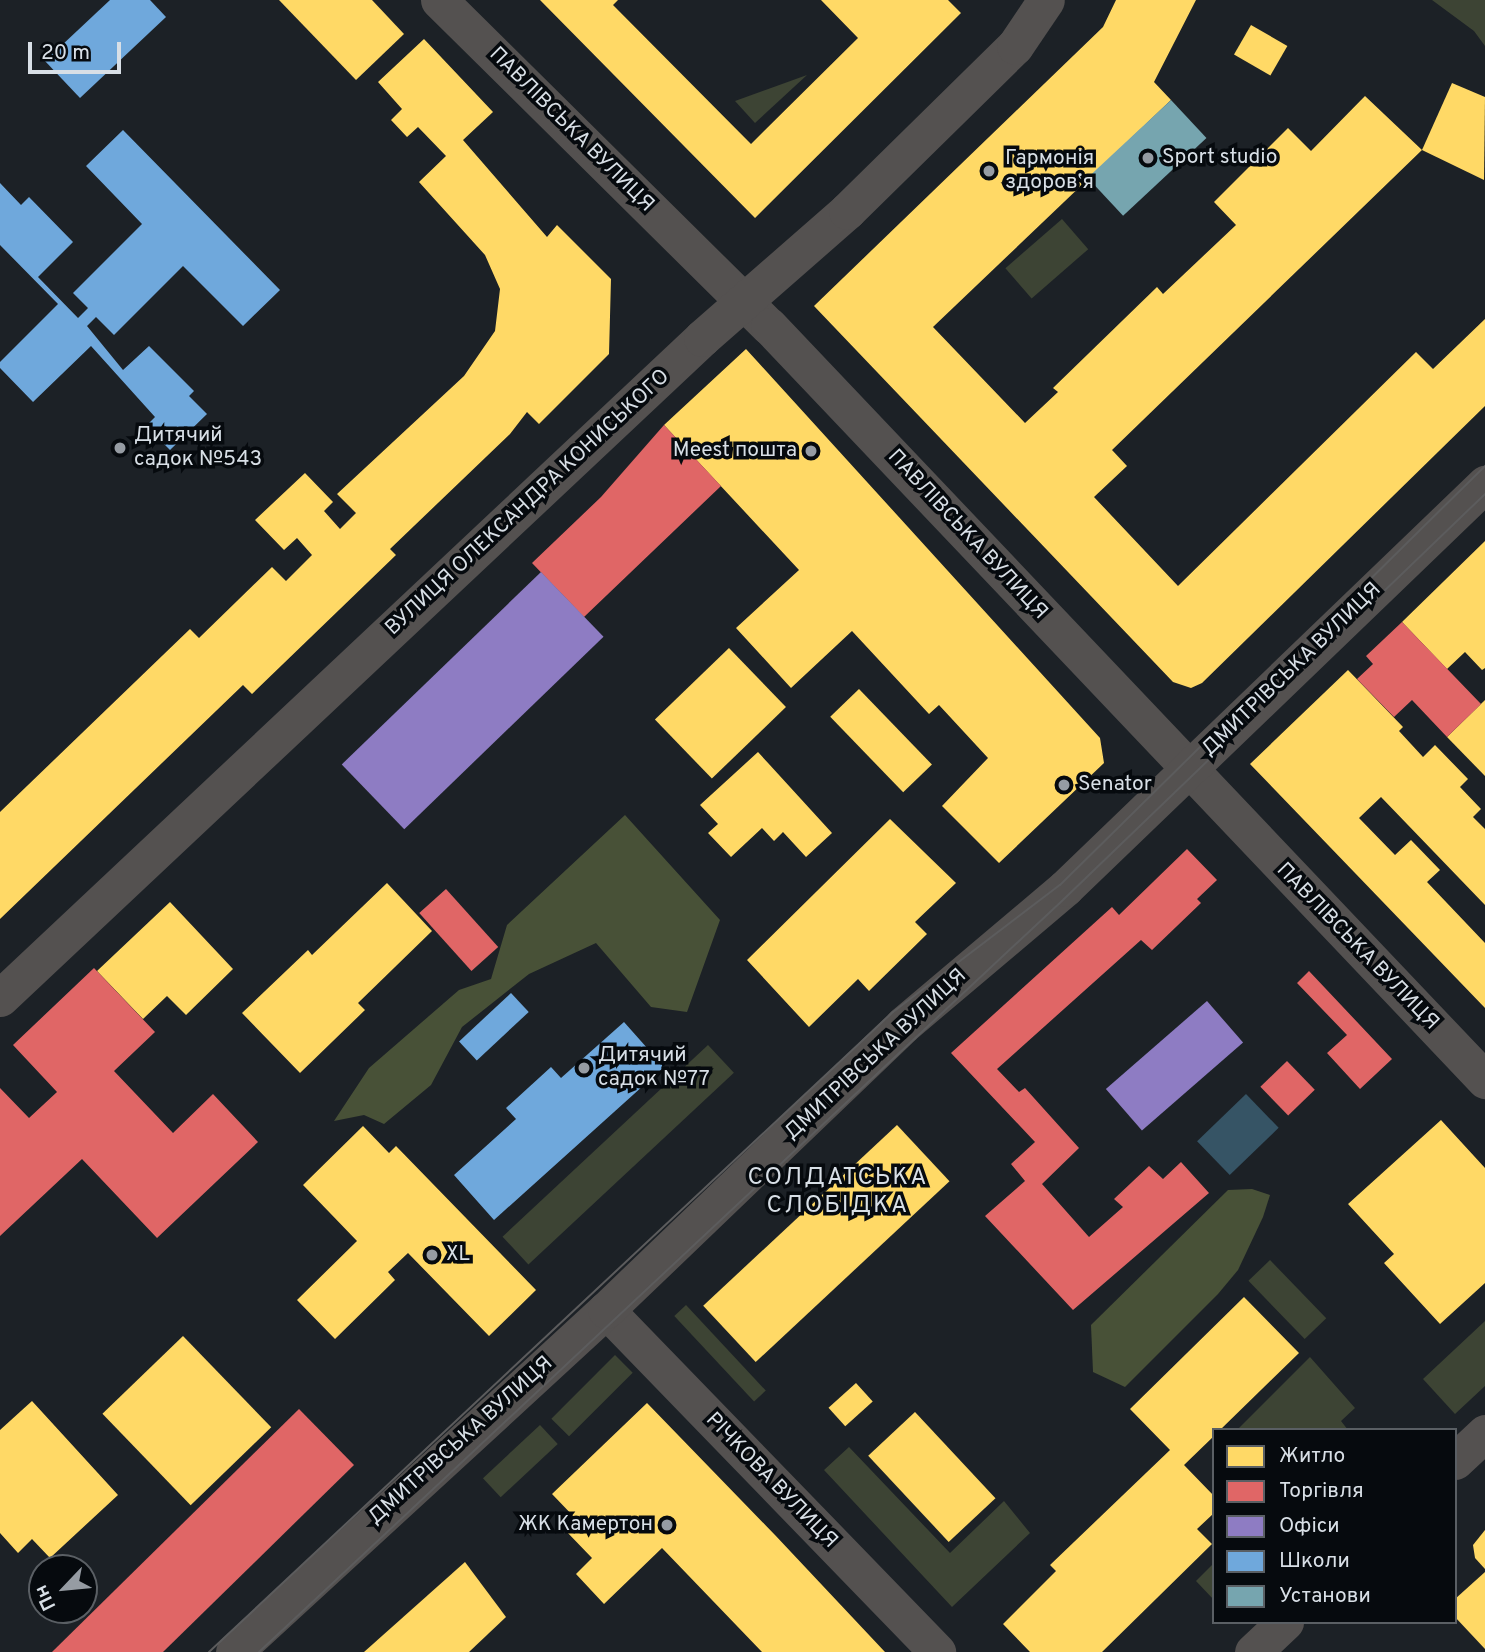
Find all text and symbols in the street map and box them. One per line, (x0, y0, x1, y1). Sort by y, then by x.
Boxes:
scale bar (32, 28, 124, 72)
text: 20 m (41, 40, 90, 67)
street label: ПАВЛІВСЬКА ВУЛИЦЯ (483, 42, 659, 218)
place label: Sport studio (1162, 145, 1277, 171)
place label: Гармонія здоровʼя (1005, 146, 1094, 196)
marker: Sport studio (1140, 150, 1156, 166)
marker: Гармонія здоровʼя (979, 161, 999, 181)
street label: ВУЛИЦЯ ОЛЕКСАНДРА КОНИСЬКОГО (380, 364, 676, 642)
place label: Дитячий садок №543 (134, 423, 262, 473)
place label: Meest пошта (673, 438, 797, 464)
marker: Дитячий садок №543 (112, 440, 128, 456)
marker: Meest пошта (803, 443, 819, 459)
street label: ПАВЛІВСЬКА ВУЛИЦЯ (881, 445, 1053, 625)
street label: ДМИТРІВСЬКА ВУЛИЦЯ (1197, 577, 1387, 763)
place label: Senator (1078, 772, 1152, 798)
marker: Senator (1056, 777, 1072, 793)
street label: ПАВЛІВСЬКА ВУЛИЦЯ (1270, 858, 1444, 1036)
street label: ДМИТРІВСЬКА ВУЛИЦЯ (779, 964, 973, 1146)
place label: Дитячий садок №77 (598, 1043, 710, 1093)
marker: Дитячий садок №77 (576, 1060, 592, 1076)
district label: СОЛДАТСЬКА СЛОБІДКА (749, 1165, 927, 1221)
place label: XL (446, 1242, 470, 1268)
marker: XL (424, 1247, 440, 1263)
street label: ДМИТРІВСЬКА ВУЛИЦЯ (363, 1351, 559, 1531)
street label: РІЧКОВА ВУЛИЦЯ (699, 1407, 843, 1555)
legend (1212, 1428, 1457, 1624)
text: Житло (1279, 1443, 1345, 1470)
text: Торгівля (1279, 1478, 1364, 1505)
place label: ЖК Камертон (518, 1512, 653, 1538)
text: Офіси (1279, 1513, 1340, 1540)
marker: ЖК Камертон (659, 1517, 675, 1533)
text: Школи (1279, 1548, 1350, 1575)
north arrow (28, 1554, 98, 1624)
text: Пн (30, 1581, 62, 1614)
text: Установи (1279, 1583, 1371, 1610)

